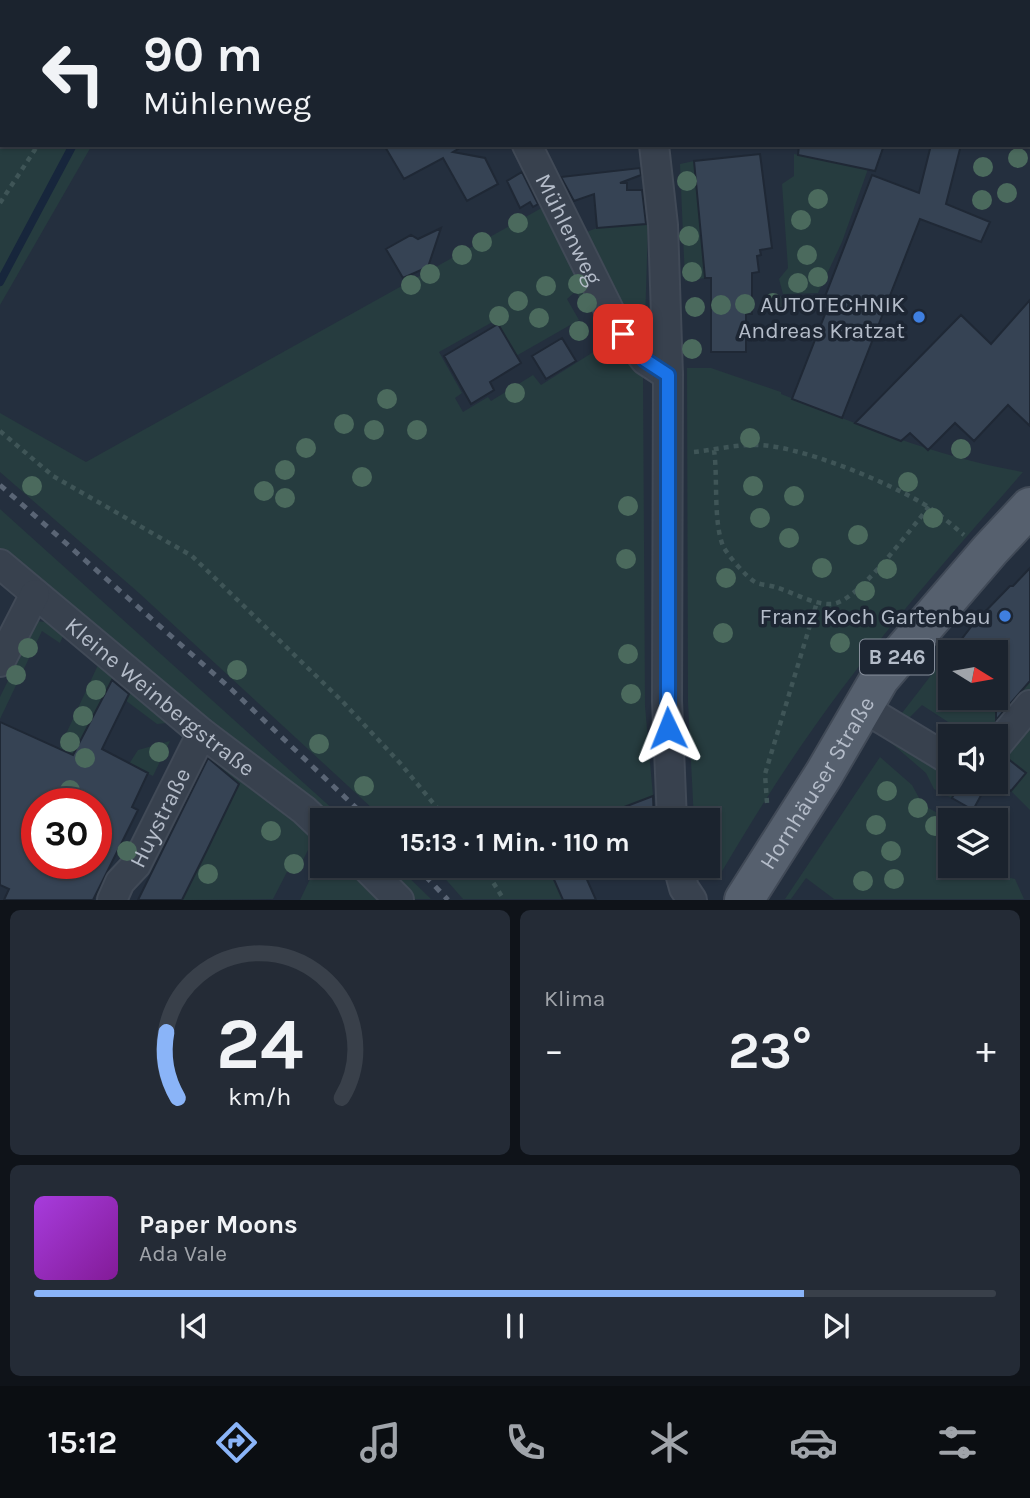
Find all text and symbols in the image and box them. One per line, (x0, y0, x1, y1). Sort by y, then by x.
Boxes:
text: 90 m (143, 26, 263, 83)
icon: left (28, 28, 119, 119)
text: Mühlenweg (143, 85, 311, 122)
street label: Mühlenweg (529, 169, 607, 290)
place label: AUTOTECHNIK Andreas Kratzat (738, 291, 905, 344)
pin (593, 304, 653, 364)
marker: AUTOTECHNIK Andreas Kratzat (911, 309, 927, 325)
icon: arrive (604, 315, 642, 353)
place label: Franz Koch Gartenbau (760, 603, 991, 630)
marker: Franz Koch Gartenbau (997, 608, 1013, 624)
street label: Kleine Weinbergstraße (60, 612, 260, 782)
road number: B 246 (860, 640, 934, 674)
north arrow (938, 640, 1008, 710)
map controls (938, 640, 1008, 878)
position arrow (631, 691, 705, 765)
street label: Hornhäuser Straße (754, 692, 880, 875)
button: sound (938, 724, 1008, 794)
street label: Huystraße (124, 764, 196, 872)
speed limit sign: 30 (21, 788, 112, 879)
button: layers (938, 808, 1008, 878)
text: 15:13 · 1 Min. · 110 m (400, 827, 630, 858)
text: Klima (544, 985, 605, 1012)
text: 24 (216, 1002, 304, 1087)
text: 23° (728, 1020, 812, 1081)
text: − (544, 1028, 564, 1073)
text: + (976, 1028, 996, 1073)
text: km/h (228, 1082, 292, 1111)
text: Paper Moons (139, 1209, 298, 1240)
text: Ada Vale (139, 1240, 227, 1267)
icon: previous (175, 1307, 213, 1345)
icon: pause (496, 1307, 534, 1345)
icon: next (817, 1307, 855, 1345)
icon: directions (212, 1418, 261, 1467)
icon: music (356, 1418, 405, 1467)
icon: phone (501, 1418, 550, 1467)
icon: climate (645, 1418, 694, 1467)
icon: car (789, 1418, 838, 1467)
icon: filters (933, 1418, 982, 1467)
text: 15:12 (48, 1424, 117, 1461)

